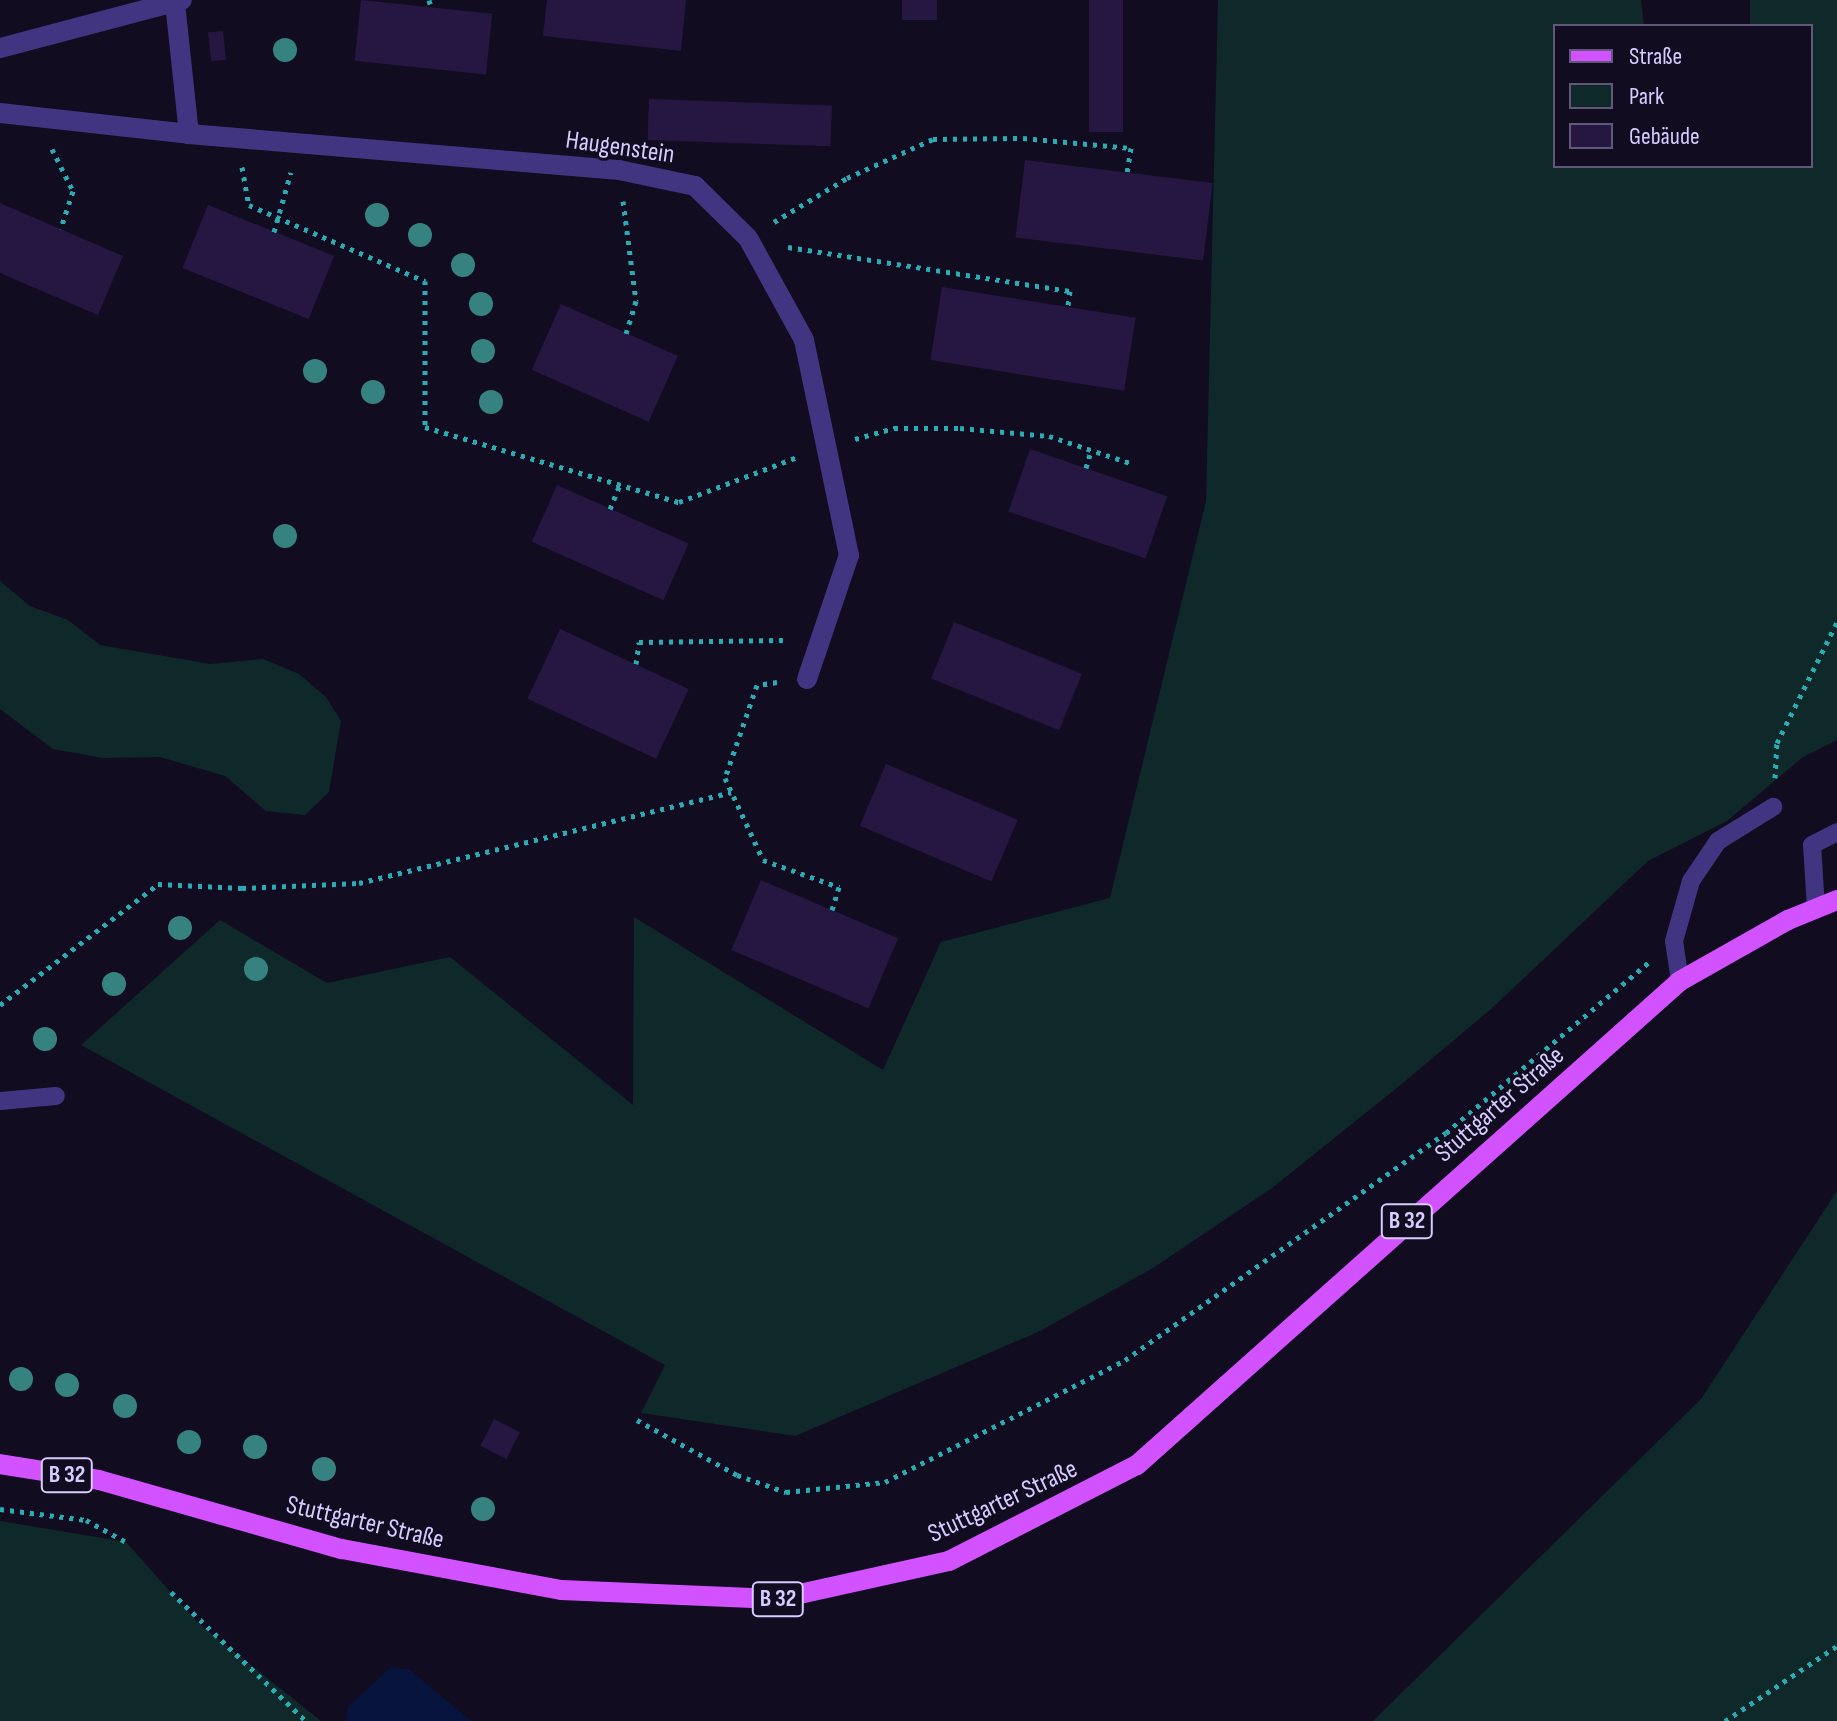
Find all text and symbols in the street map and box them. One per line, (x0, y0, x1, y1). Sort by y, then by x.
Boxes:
legend (1553, 24, 1813, 168)
text: Straße (1629, 42, 1682, 71)
text: Park (1629, 82, 1664, 111)
text: Gebäude (1629, 122, 1700, 151)
street label: Haugenstein (564, 125, 676, 171)
street label: Stuttgarter Straße (1429, 1040, 1571, 1170)
road number: B 32 (1379, 1201, 1435, 1241)
street label: Stuttgarter Straße (924, 1454, 1082, 1550)
road number: B 32 (39, 1455, 95, 1495)
street label: Stuttgarter Straße (283, 1490, 447, 1556)
road number: B 32 (750, 1579, 806, 1619)

